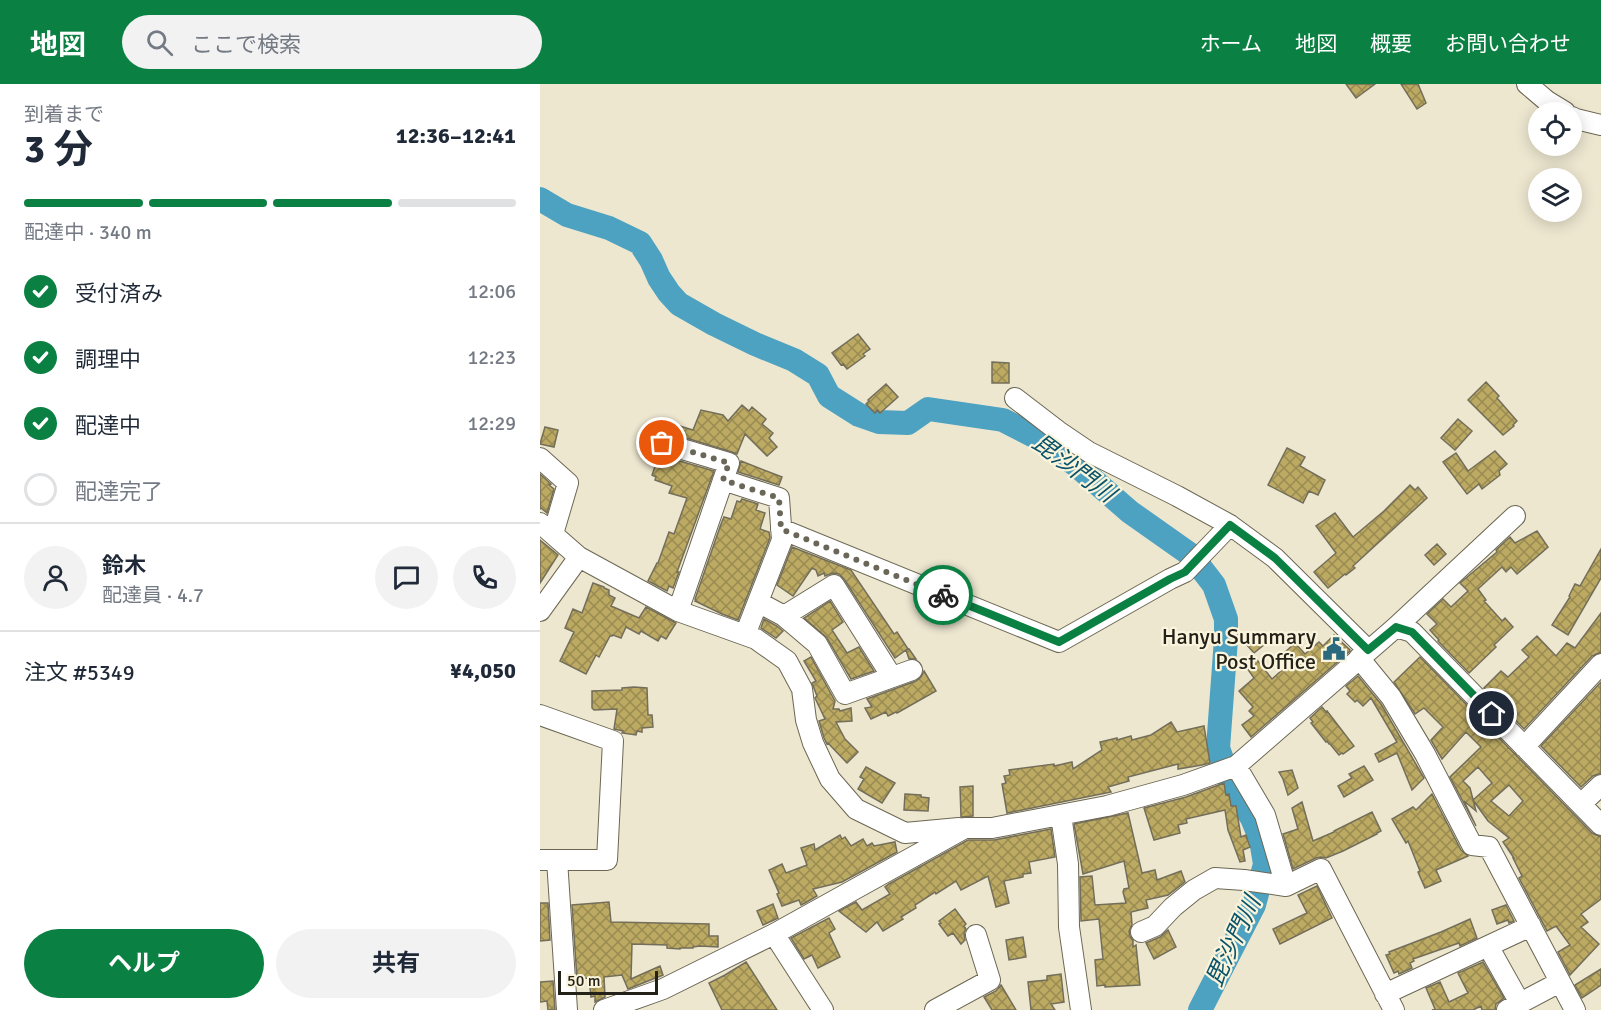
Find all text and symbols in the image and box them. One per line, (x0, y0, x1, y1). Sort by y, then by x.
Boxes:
search box (122, 15, 542, 69)
icon: search (143, 26, 176, 59)
text: 地図 (30, 28, 86, 62)
text: ここで検索 (191, 31, 301, 58)
text: ホーム (1200, 31, 1262, 57)
text: 地図 (1295, 31, 1337, 57)
text: 概要 (1370, 31, 1412, 57)
text: お問い合わせ (1445, 31, 1571, 57)
text: 到着まで (24, 102, 104, 127)
map controls (1528, 102, 1582, 222)
button: locate (1528, 102, 1582, 156)
text: 12:36–12:41 (396, 122, 516, 149)
text: 3 分 (24, 125, 93, 173)
button: layers (1528, 168, 1582, 222)
text: 配達中 · 340 m (24, 220, 152, 245)
icon: check (24, 275, 57, 308)
text: 12:06 (467, 279, 516, 304)
text: 受付済み (75, 280, 163, 307)
icon: check (24, 341, 57, 374)
text: 12:23 (467, 345, 516, 370)
text: 調理中 (75, 346, 141, 373)
icon: check (24, 407, 57, 440)
text: 12:29 (467, 411, 516, 436)
text: 配達中 (75, 412, 141, 439)
pin (636, 417, 687, 468)
icon: bag (645, 426, 678, 459)
water label: 毘沙門川 (1027, 427, 1124, 511)
text: 配達完了 (75, 478, 163, 505)
button: person (24, 546, 87, 609)
button: chat (375, 546, 438, 609)
button: phone (453, 546, 516, 609)
text: 鈴木 (102, 552, 146, 579)
courier (913, 565, 973, 625)
icon: bike (927, 579, 960, 612)
text: 配達員 · 4.7 (102, 583, 204, 608)
place label: Hanyu Summary Post Office (1162, 623, 1317, 675)
public building icon: Hanyu Summary Post Office (1321, 636, 1347, 662)
text: ¥4,050 (450, 657, 516, 684)
text: 注文 #5349 (24, 659, 135, 686)
pin (1466, 688, 1517, 739)
icon: home (1475, 697, 1508, 730)
water label: 毘沙門川 (1199, 888, 1268, 991)
button: ヘルプ (24, 929, 264, 998)
button: 共有 (276, 929, 516, 998)
scale bar (558, 968, 658, 996)
text: 50 m (567, 971, 601, 991)

